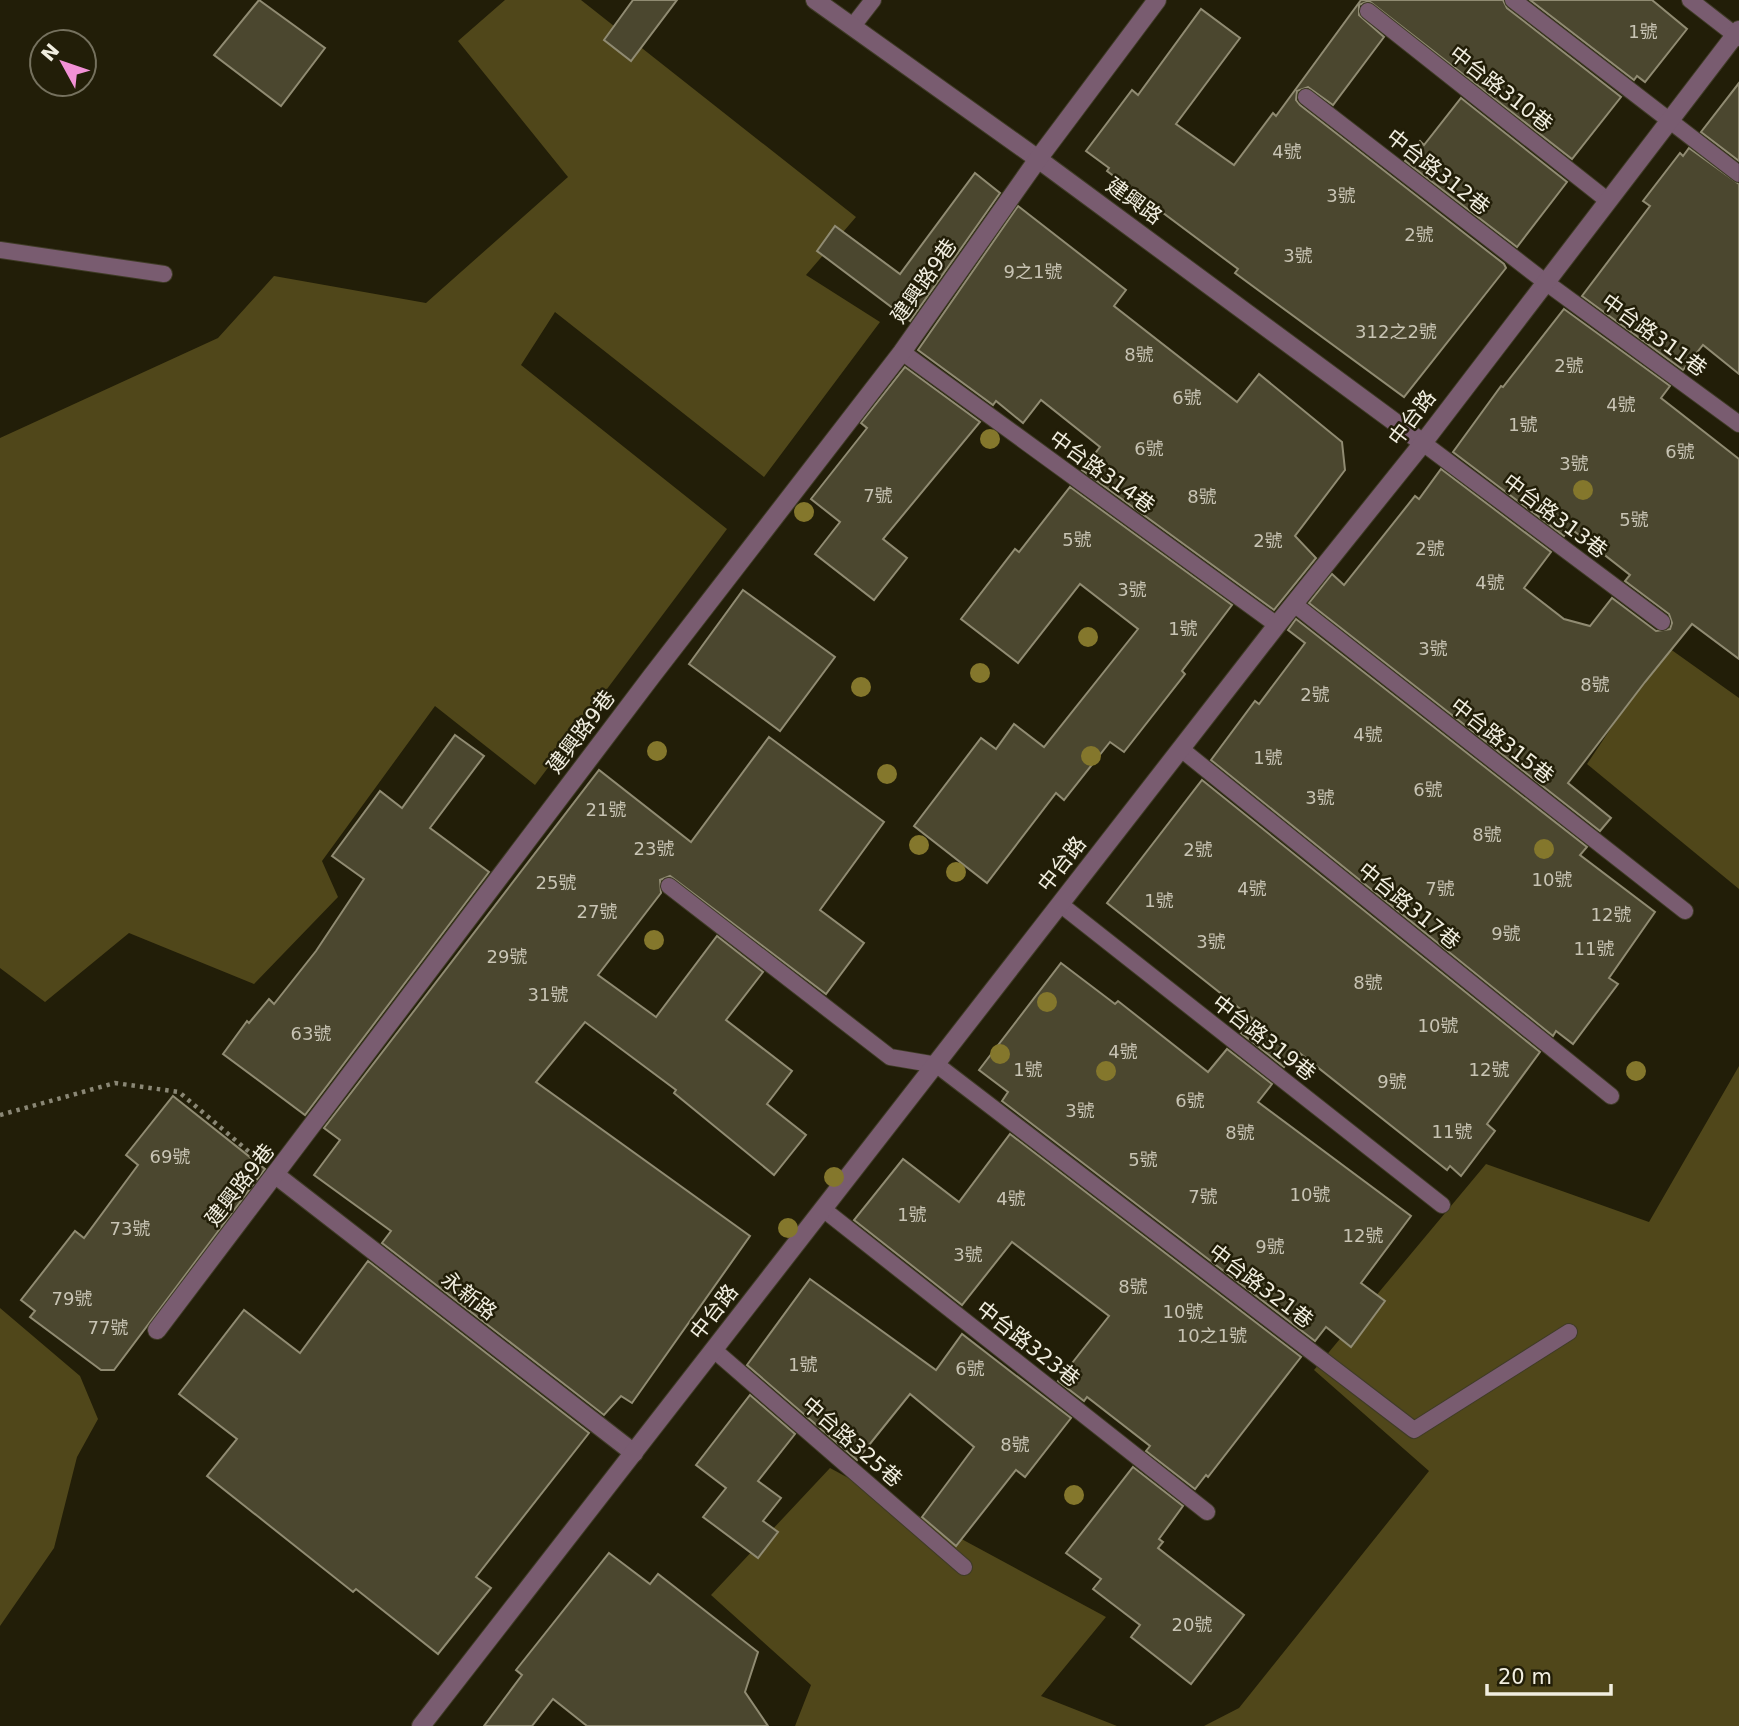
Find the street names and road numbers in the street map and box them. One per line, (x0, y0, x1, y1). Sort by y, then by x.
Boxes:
street label: 中台路310巷 (1445, 41, 1557, 137)
street label: 中台路312巷 (1382, 124, 1494, 220)
street label: 建興路 (1101, 173, 1167, 229)
street label: 建興路9巷 (886, 234, 962, 328)
street label: 中台路311巷 (1597, 289, 1711, 381)
street label: 中台路 (1383, 386, 1441, 450)
street label: 中台路314巷 (1045, 426, 1159, 518)
street label: 中台路313巷 (1498, 469, 1612, 563)
street label: 建興路9巷 (542, 686, 620, 778)
street label: 中台路315巷 (1446, 693, 1558, 789)
street label: 中台路 (1033, 832, 1091, 896)
street label: 中台路317巷 (1353, 858, 1465, 954)
street label: 中台路319巷 (1208, 990, 1320, 1086)
street label: 建興路9巷 (201, 1139, 279, 1231)
street label: 中台路321巷 (1204, 1239, 1318, 1333)
street label: 永新路 (437, 1267, 501, 1325)
street label: 中台路 (685, 1280, 743, 1344)
street label: 中台路323巷 (972, 1296, 1084, 1392)
street label: 中台路325巷 (797, 1392, 907, 1492)

